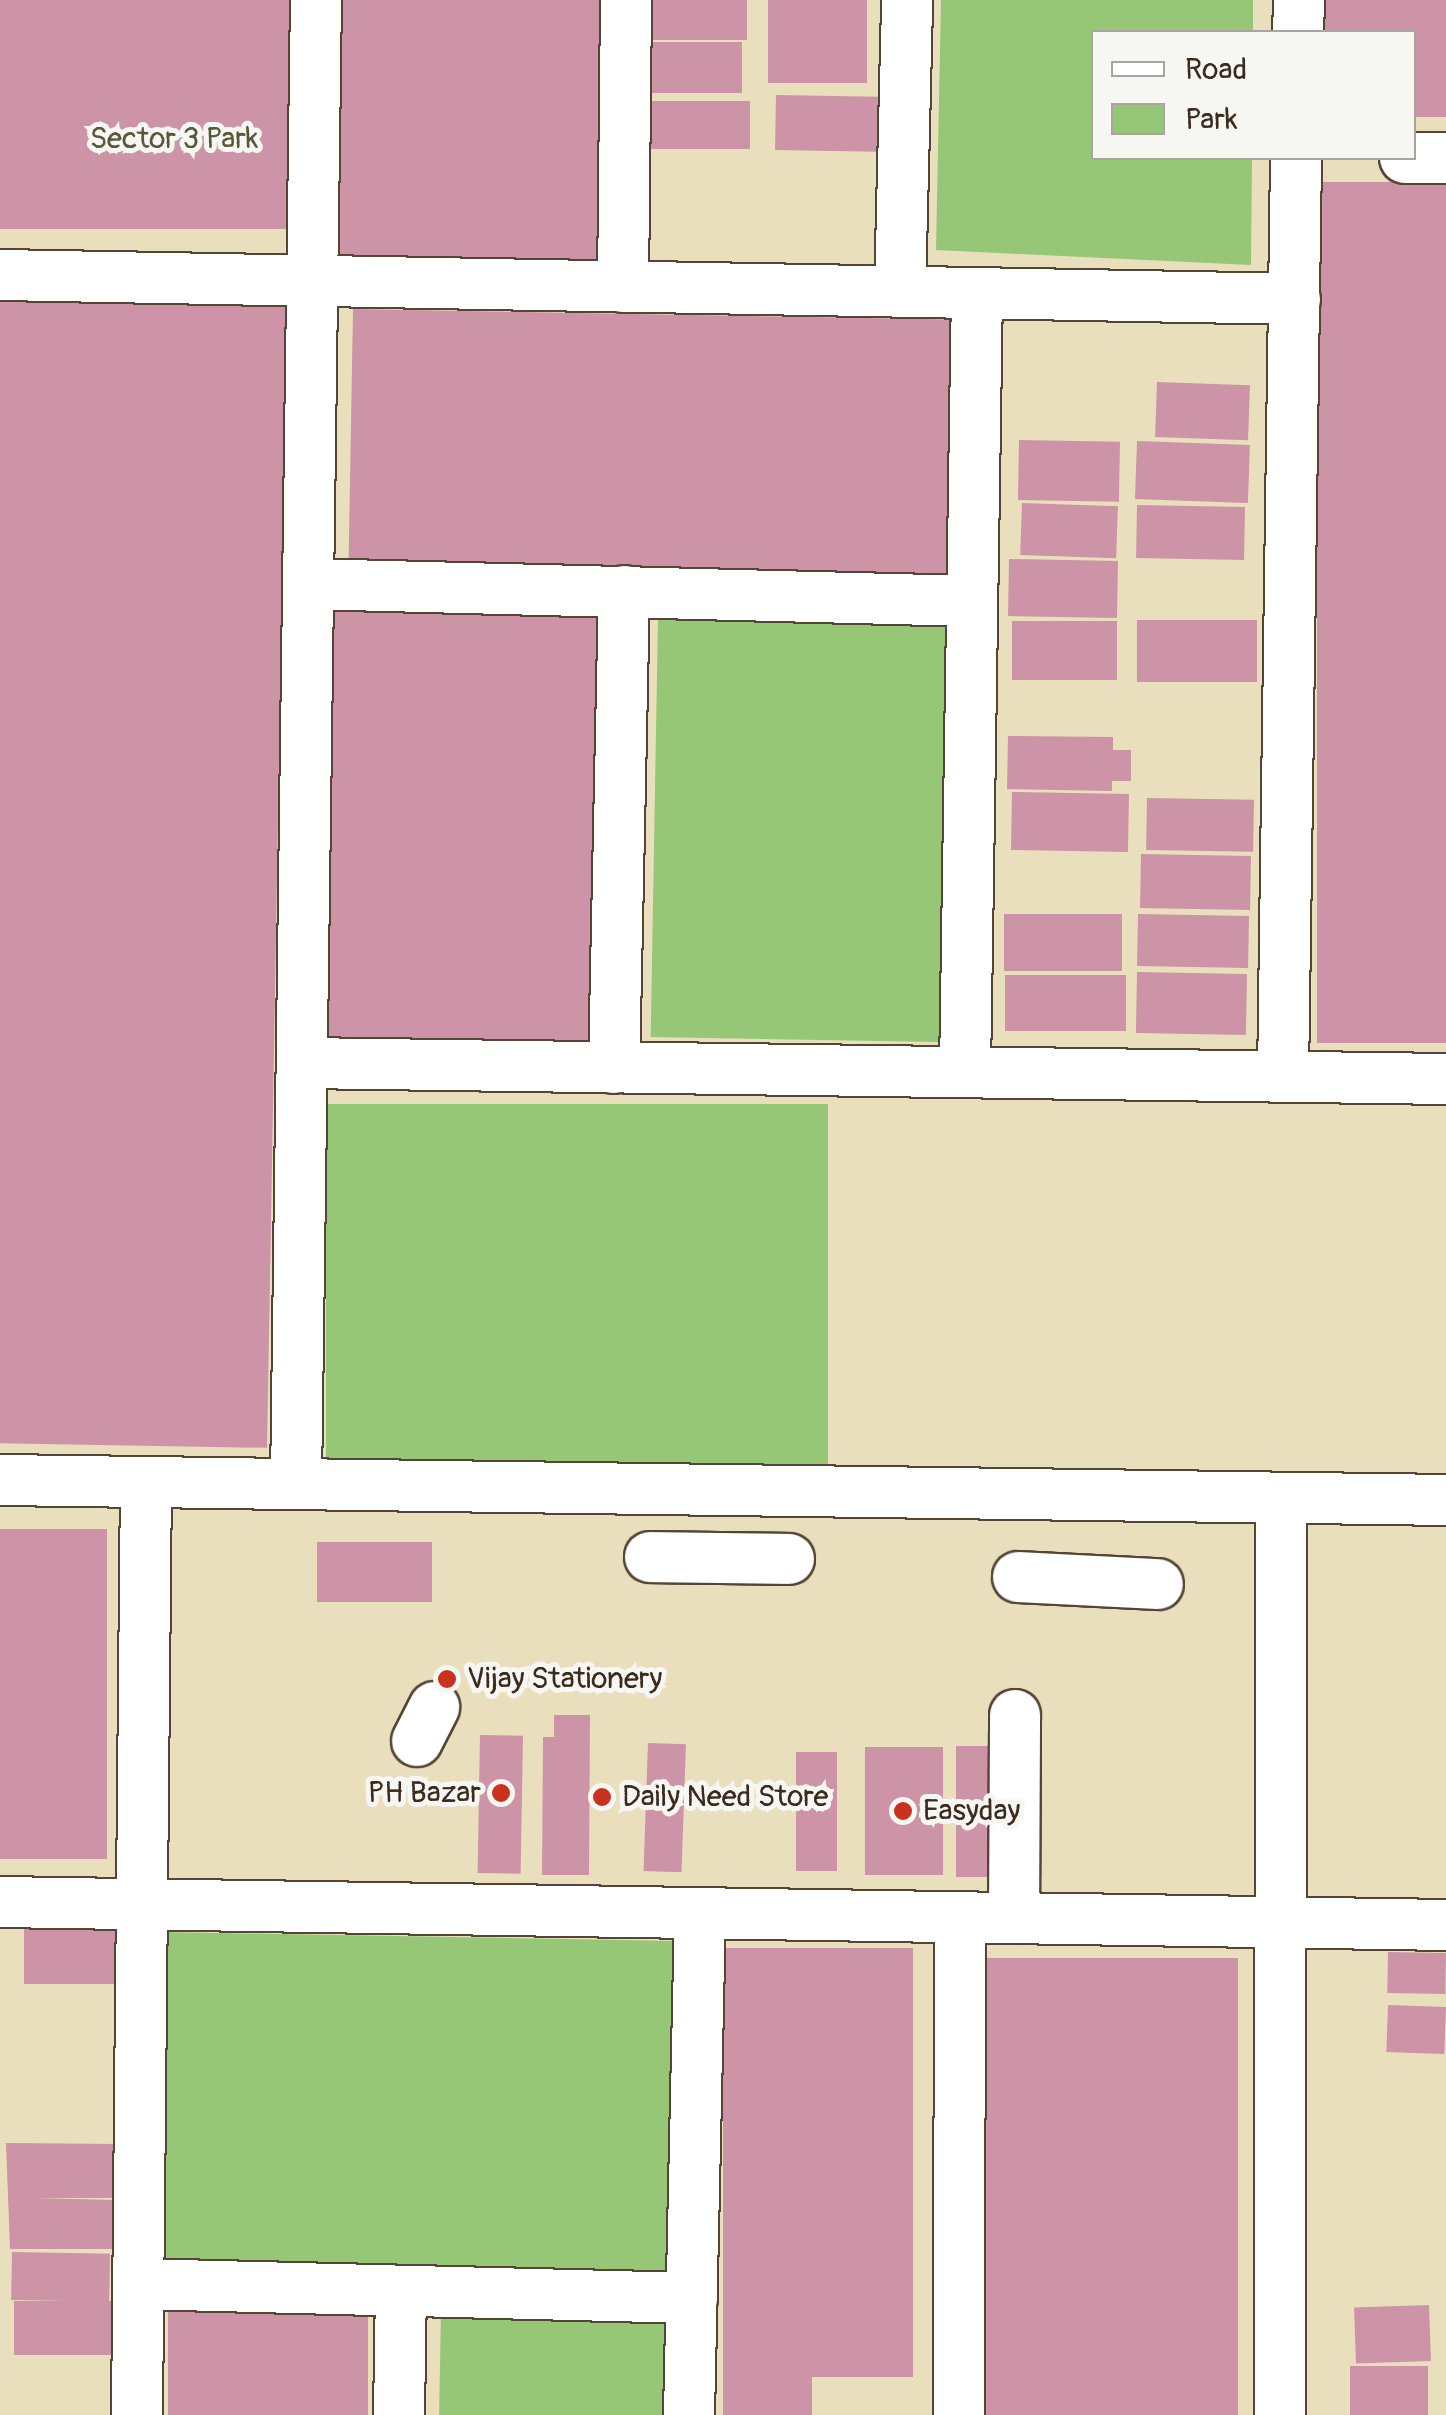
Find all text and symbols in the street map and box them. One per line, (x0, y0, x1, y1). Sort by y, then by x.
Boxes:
legend (1091, 30, 1416, 160)
text: Road (1185, 51, 1247, 88)
text: Park (1185, 101, 1238, 138)
park label: Sector 3 Park (90, 121, 258, 157)
place label: Vijay Stationery (467, 1661, 662, 1697)
marker: Vijay Stationery (436, 1668, 458, 1690)
place label: PH Bazar (368, 1775, 481, 1811)
place label: Daily Need Store (622, 1779, 828, 1815)
marker: PH Bazar (490, 1782, 512, 1804)
marker: Daily Need Store (591, 1786, 613, 1808)
place label: Easyday (923, 1793, 1020, 1829)
marker: Easyday (892, 1800, 914, 1822)

